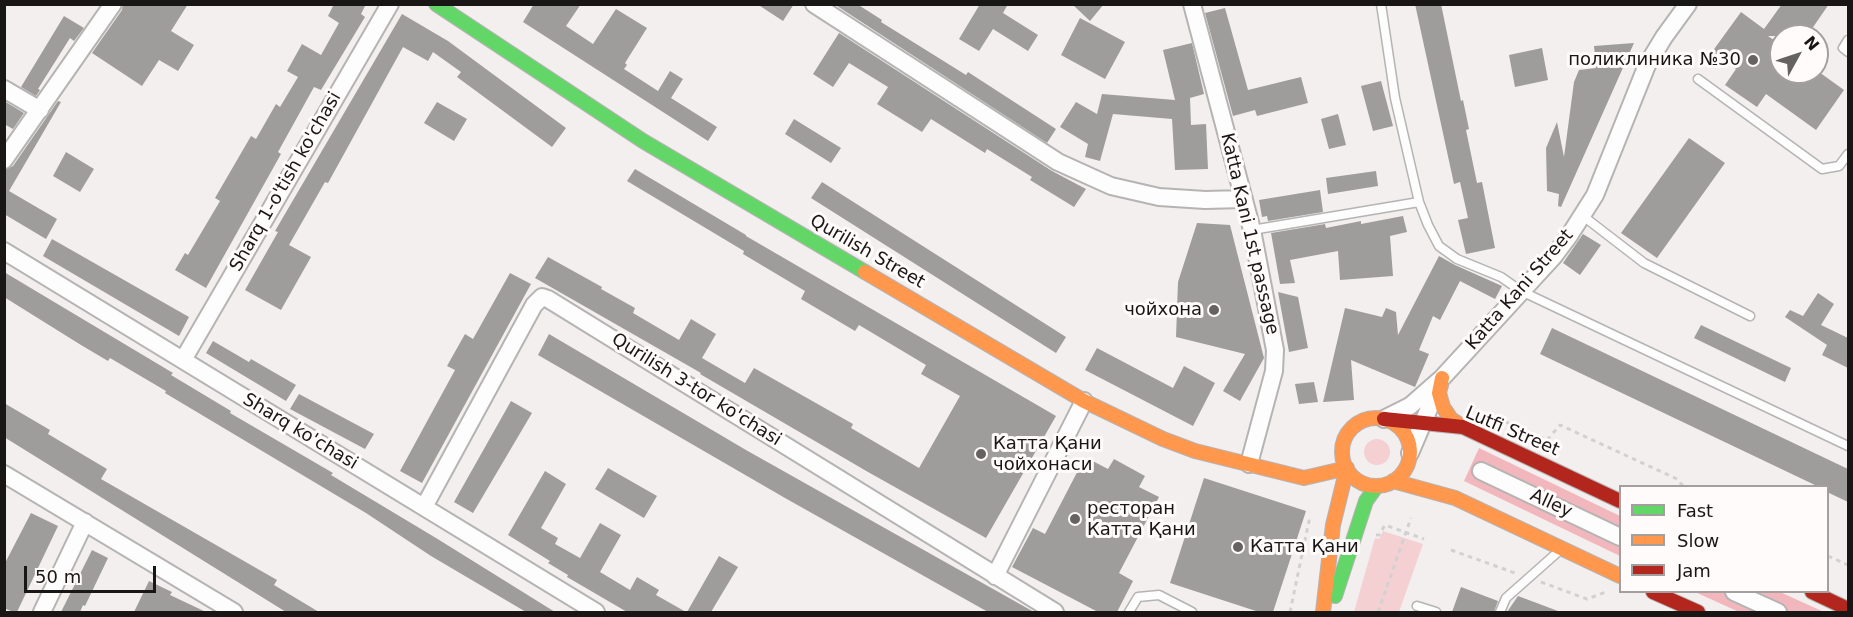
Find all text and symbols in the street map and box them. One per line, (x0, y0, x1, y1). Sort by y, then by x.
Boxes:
north arrow (1769, 24, 1829, 84)
text: N (1800, 32, 1823, 55)
place label: поликлиника №30 (1568, 49, 1741, 71)
marker: поликлиника №30 (1746, 53, 1760, 67)
street label: Sharq 1-o'tish ko'chasi (226, 89, 346, 275)
street label: Katta Kani 1st passage (1215, 131, 1283, 337)
street label: Qurilish Street (806, 210, 928, 294)
street label: Katta Kani Street (1462, 225, 1578, 355)
place label: чойхона (1124, 299, 1202, 321)
marker: чойхона (1207, 303, 1221, 317)
street label: Qurilish 3-tor ko'chasi (607, 329, 785, 451)
street label: Sharq ko'chasi (238, 389, 362, 475)
street label: Lutfi Street (1462, 403, 1562, 461)
place label: Катта Қани чойхонаси (993, 433, 1102, 476)
marker: Катта Қани чойхонаси (974, 447, 988, 461)
street label: Alley (1526, 485, 1576, 523)
legend (1619, 485, 1829, 593)
place label: ресторан Катта Қани (1087, 498, 1196, 540)
text: Fast (1677, 500, 1713, 521)
marker: ресторан Катта Қани (1068, 512, 1082, 526)
text: Slow (1677, 530, 1719, 551)
place label: Катта Қани (1250, 536, 1359, 558)
marker: Катта Қани (1231, 540, 1245, 554)
scale bar (27, 554, 159, 592)
text: Jam (1677, 560, 1711, 581)
text: 50 m (35, 566, 81, 587)

